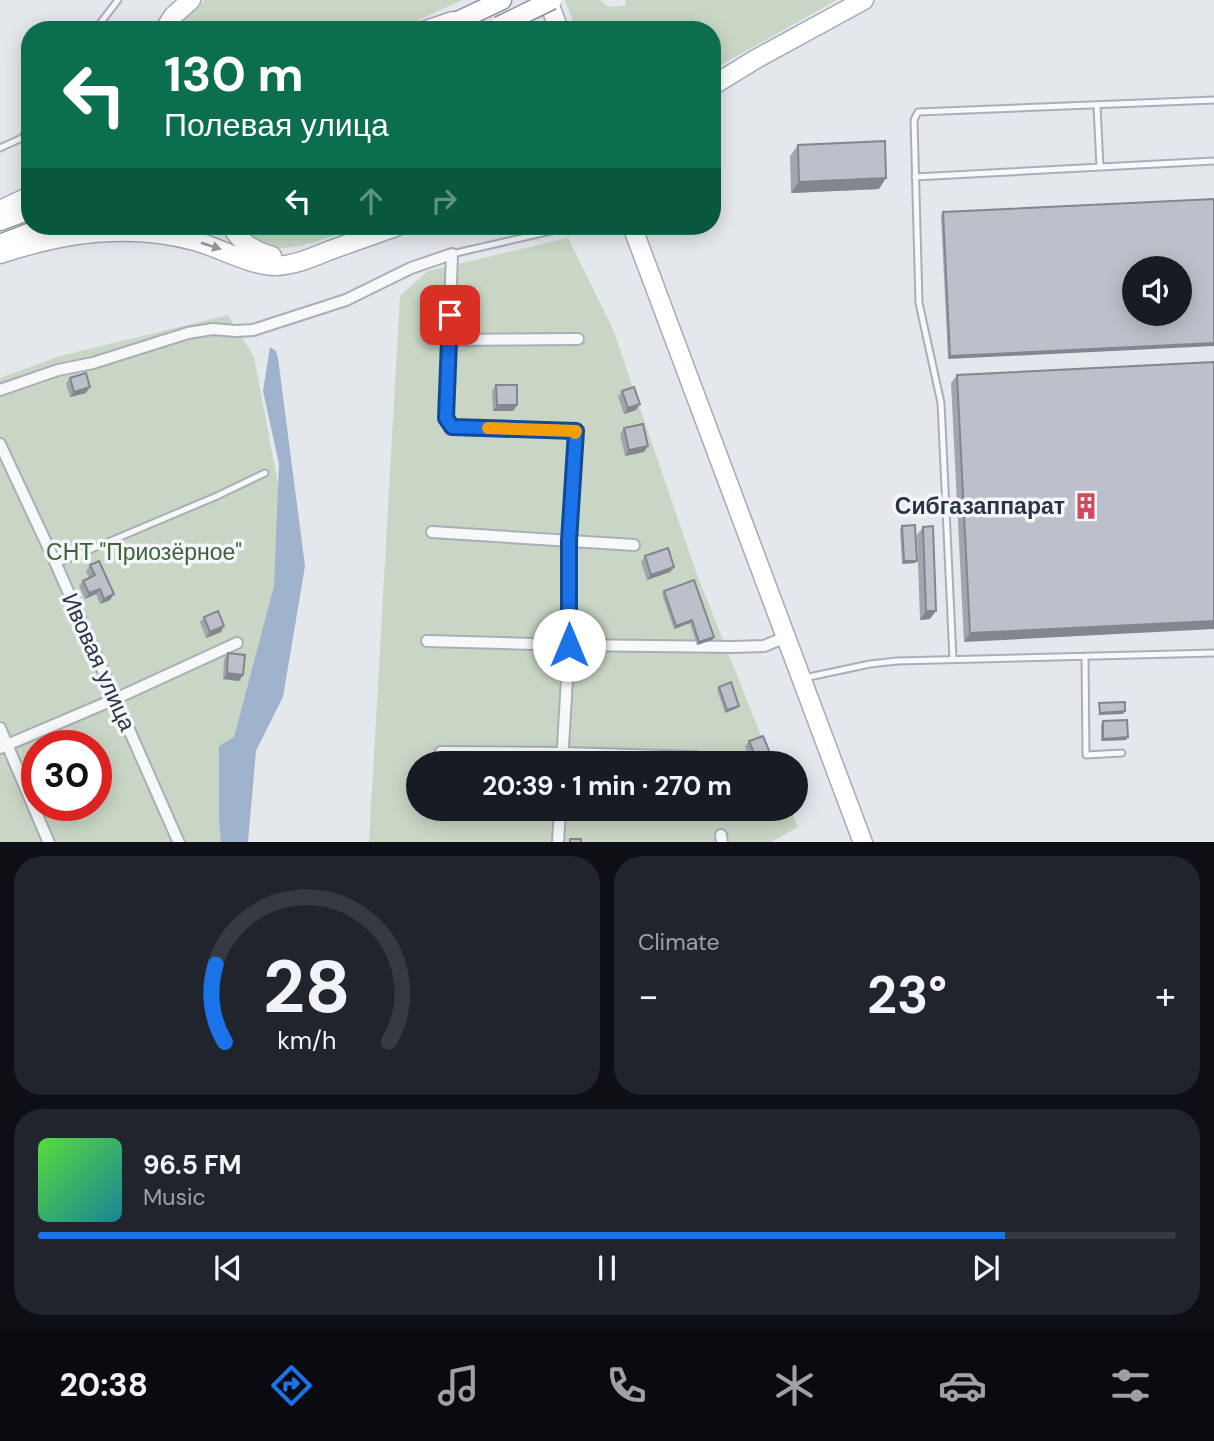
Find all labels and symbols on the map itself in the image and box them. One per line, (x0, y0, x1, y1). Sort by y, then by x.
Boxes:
one-way arrow (201, 241, 222, 252)
pin (420, 285, 480, 345)
place label: Сибгазаппарат (895, 491, 1065, 521)
building icon: Сибгазаппарат (1071, 491, 1101, 521)
park label: СНТ "Приозёрное" (46, 537, 242, 567)
street label: Ивовая улица (55, 588, 143, 736)
position arrow (532, 608, 606, 682)
speed limit sign: 30 (21, 730, 112, 821)

